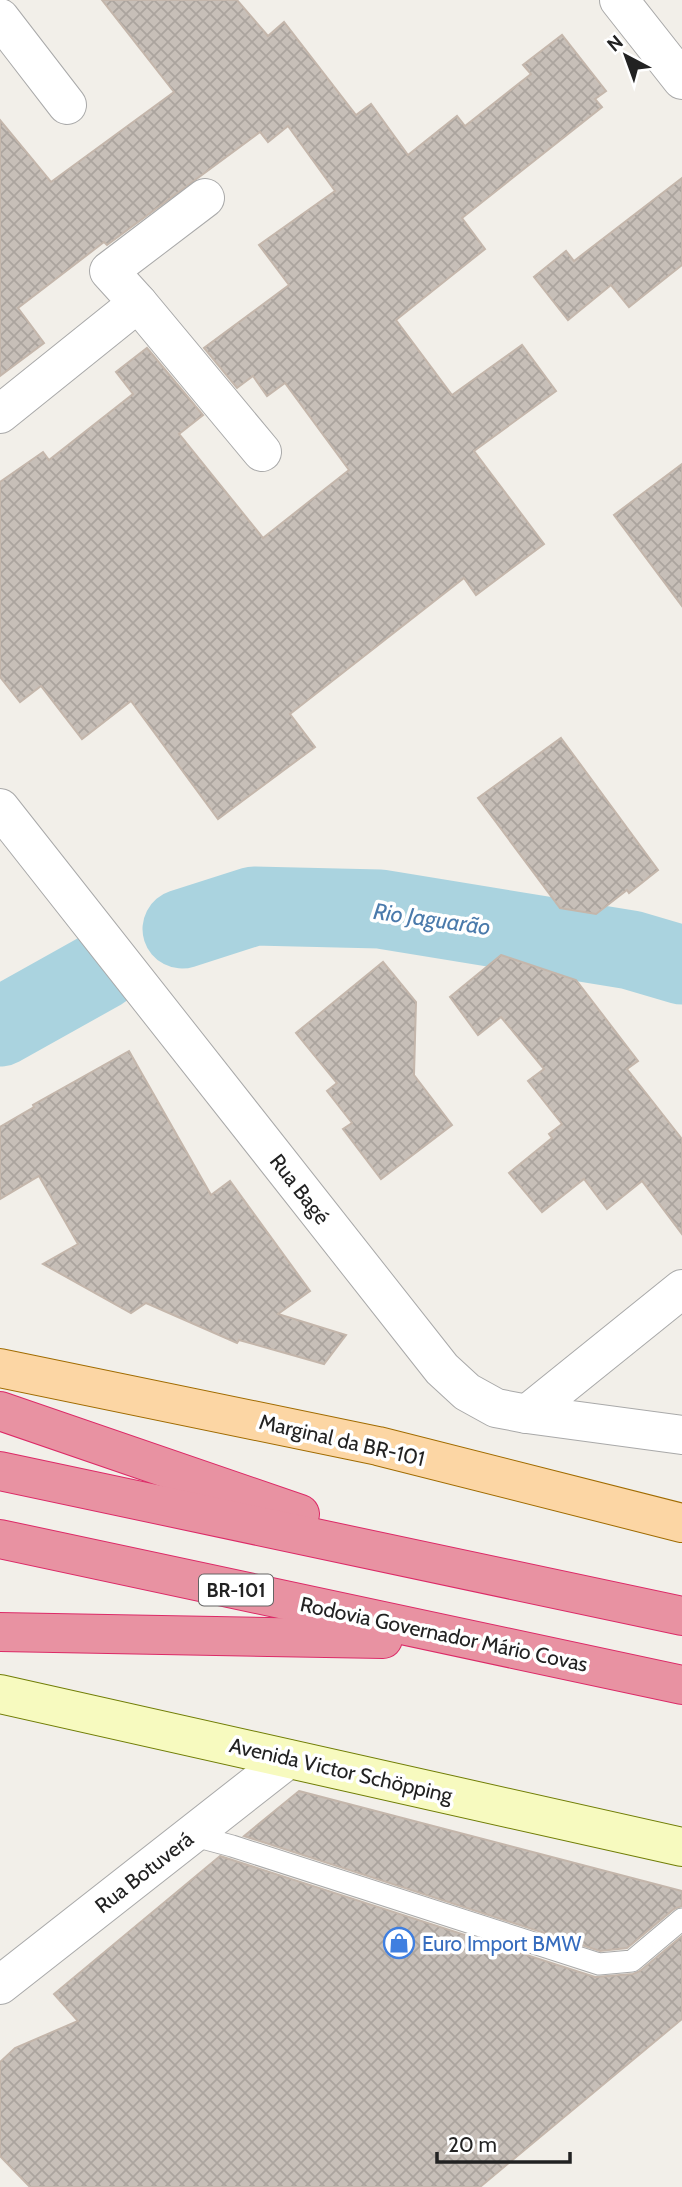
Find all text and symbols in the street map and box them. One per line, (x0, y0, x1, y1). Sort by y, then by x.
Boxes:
north arrow (591, 21, 661, 91)
text: N (603, 30, 628, 57)
water label: Rio Jaguarão (372, 897, 492, 941)
street label: Rua Bagé (265, 1149, 335, 1229)
street label: Marginal da BR-101 (257, 1409, 427, 1471)
road number: BR-101 (199, 1574, 273, 1606)
street label: Rodovia Governador Mário Covas (298, 1591, 590, 1677)
street label: Avenida Victor Schöpping (227, 1732, 455, 1808)
street label: Rua Botuverá (90, 1826, 198, 1918)
shop icon: Euro Import BMW (382, 1926, 416, 1960)
place label: Euro Import BMW (422, 1931, 581, 1956)
scale bar (437, 2120, 570, 2164)
text: 20 m (448, 2132, 497, 2157)

